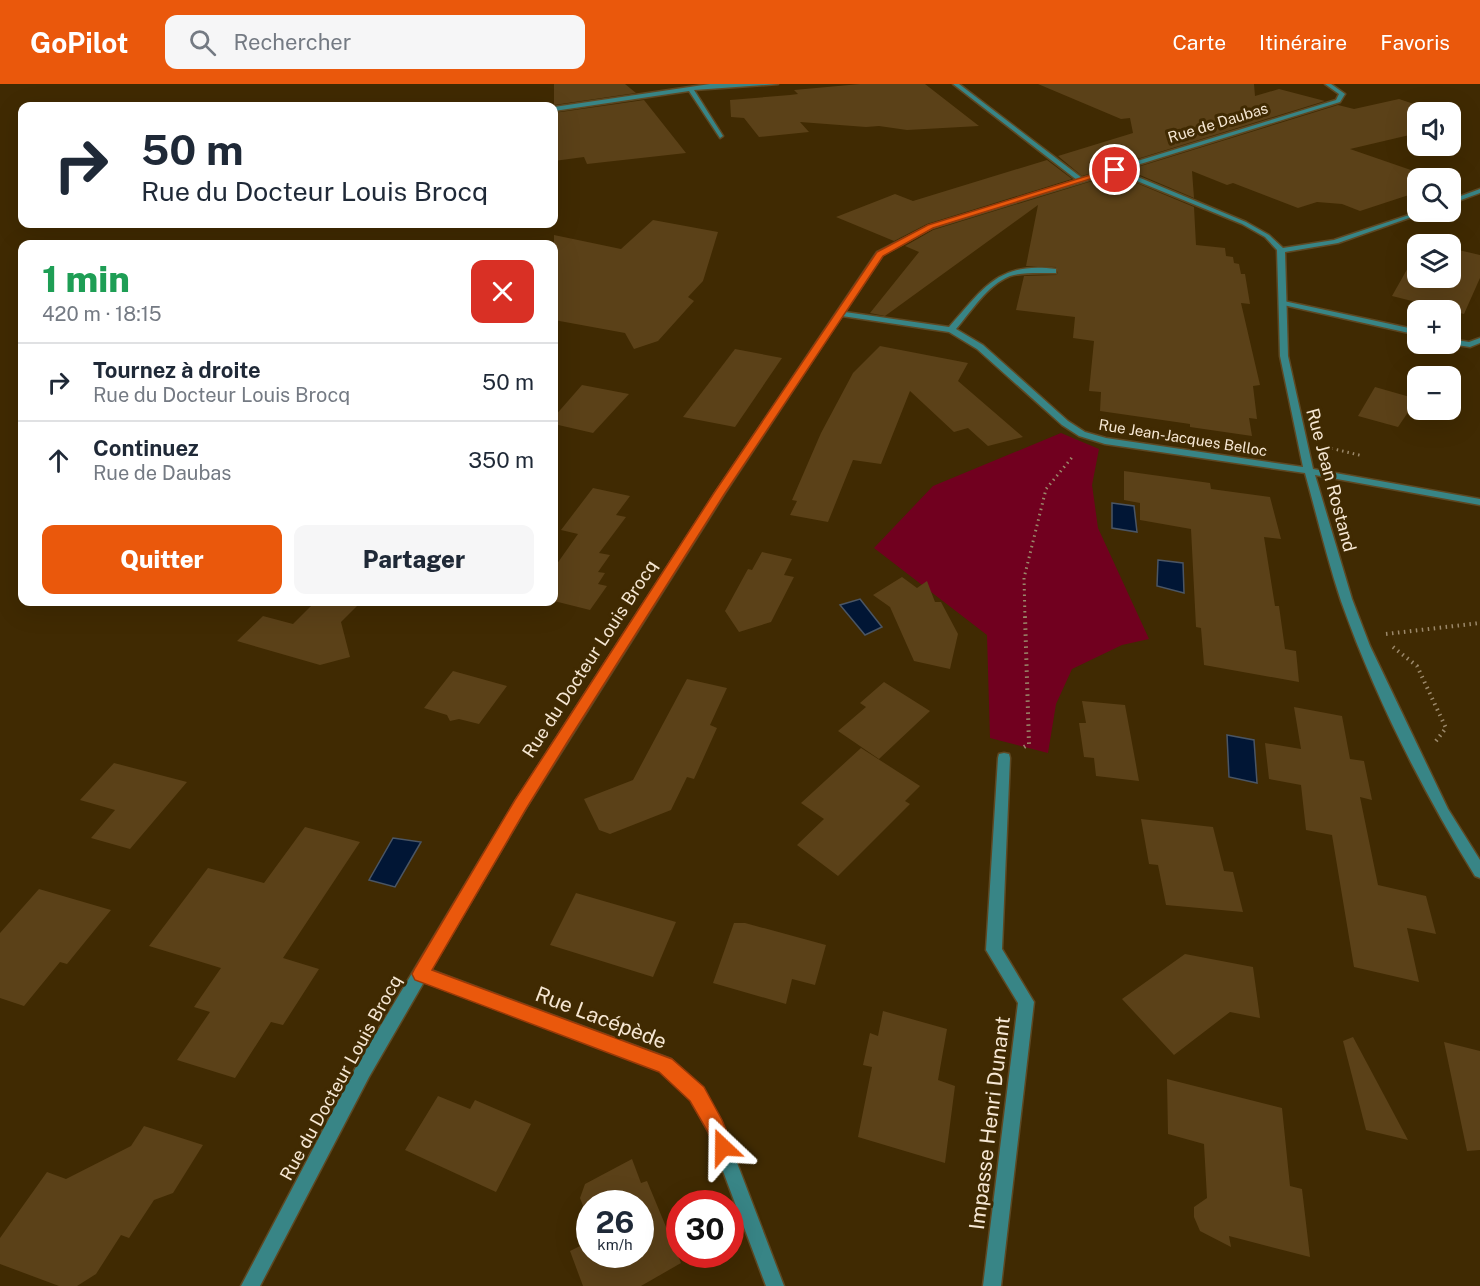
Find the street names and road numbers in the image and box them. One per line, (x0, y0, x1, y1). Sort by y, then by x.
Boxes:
street label: Rue de Daubas (1166, 99, 1270, 146)
street label: Rue Jean Rostand (1302, 406, 1361, 554)
street label: Rue Jean-Jacques Belloc (1098, 416, 1269, 459)
street label: Rue du Docteur Louis Brocq (518, 556, 661, 761)
street label: Rue du Docteur Louis Brocq (275, 971, 406, 1184)
street label: Rue Lacépède (532, 981, 670, 1054)
street label: Impasse Henri Dunant (964, 1015, 1015, 1231)

